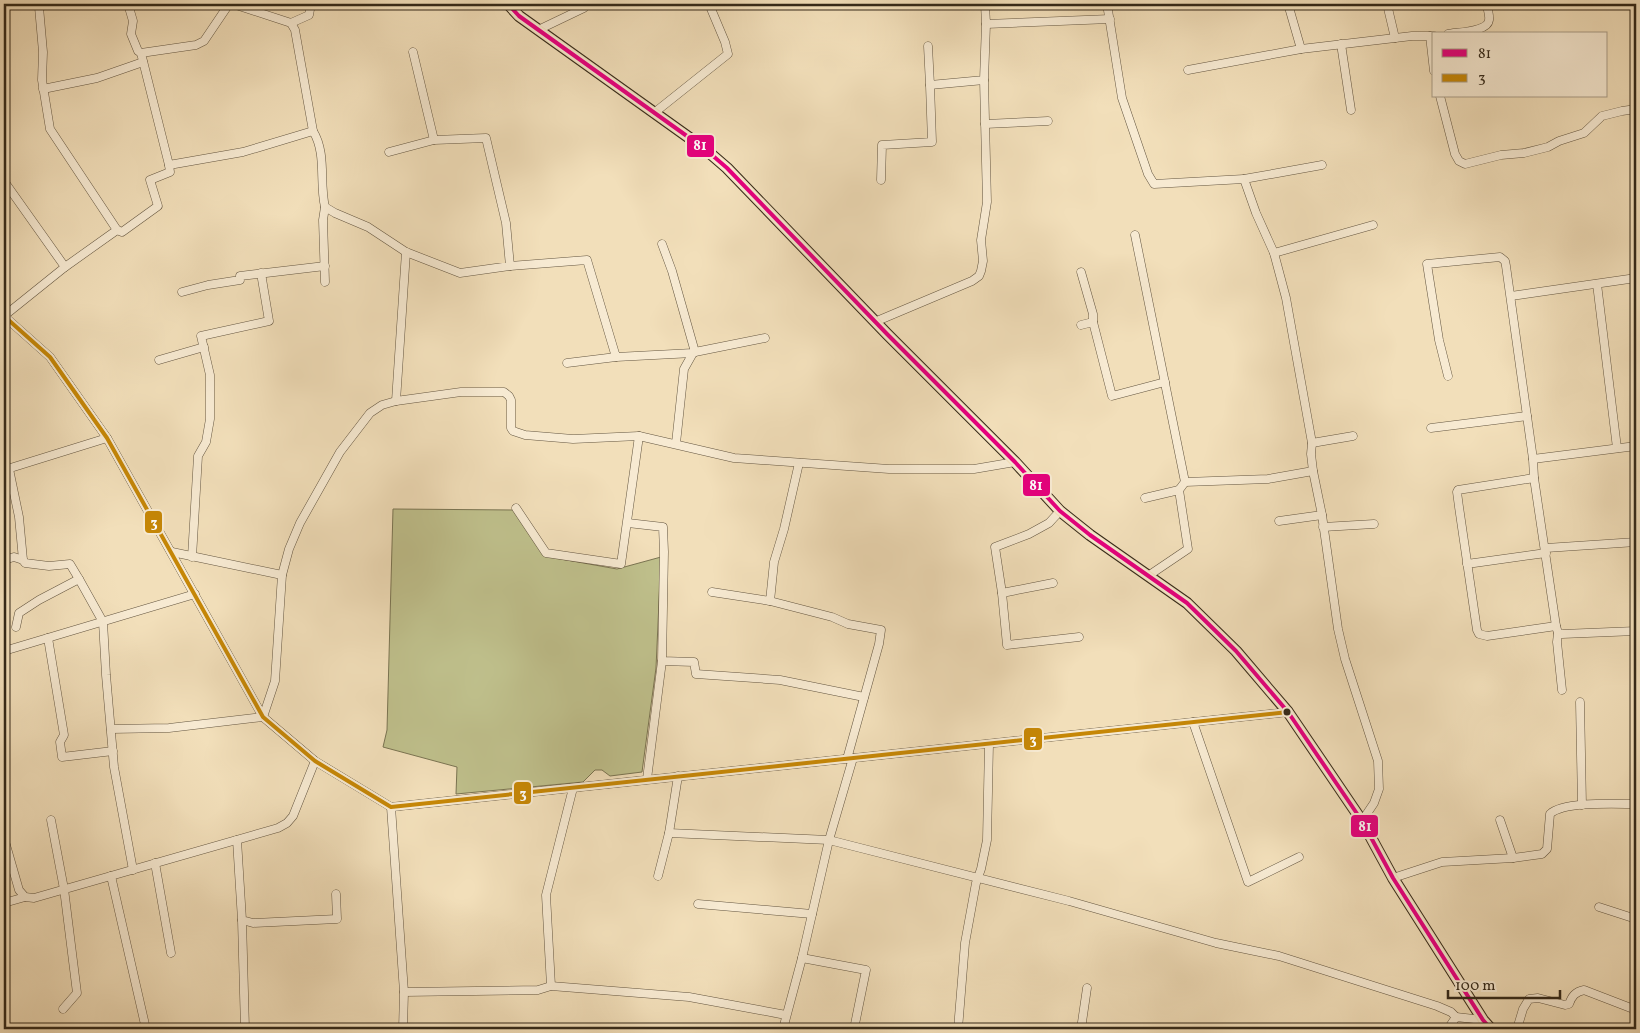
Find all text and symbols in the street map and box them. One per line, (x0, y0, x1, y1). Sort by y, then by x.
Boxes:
legend (1432, 32, 1608, 98)
text: 81 (1478, 44, 1491, 65)
text: 3 (1478, 68, 1486, 89)
line badge: 81 (686, 134, 715, 158)
text: 81 (693, 137, 707, 156)
line badge: 81 (1022, 473, 1051, 497)
text: 81 (1029, 477, 1043, 496)
line badge: 3 (144, 510, 163, 534)
text: 3 (150, 514, 158, 533)
unlabelled marker (1282, 707, 1292, 717)
line badge: 3 (1023, 727, 1043, 751)
text: 3 (1029, 731, 1037, 750)
line badge: 3 (513, 781, 532, 805)
text: 3 (519, 785, 527, 804)
line badge: 81 (1350, 814, 1379, 838)
text: 81 (1358, 818, 1372, 837)
scale bar (1448, 968, 1560, 1000)
text: 100 m (1455, 976, 1495, 997)

